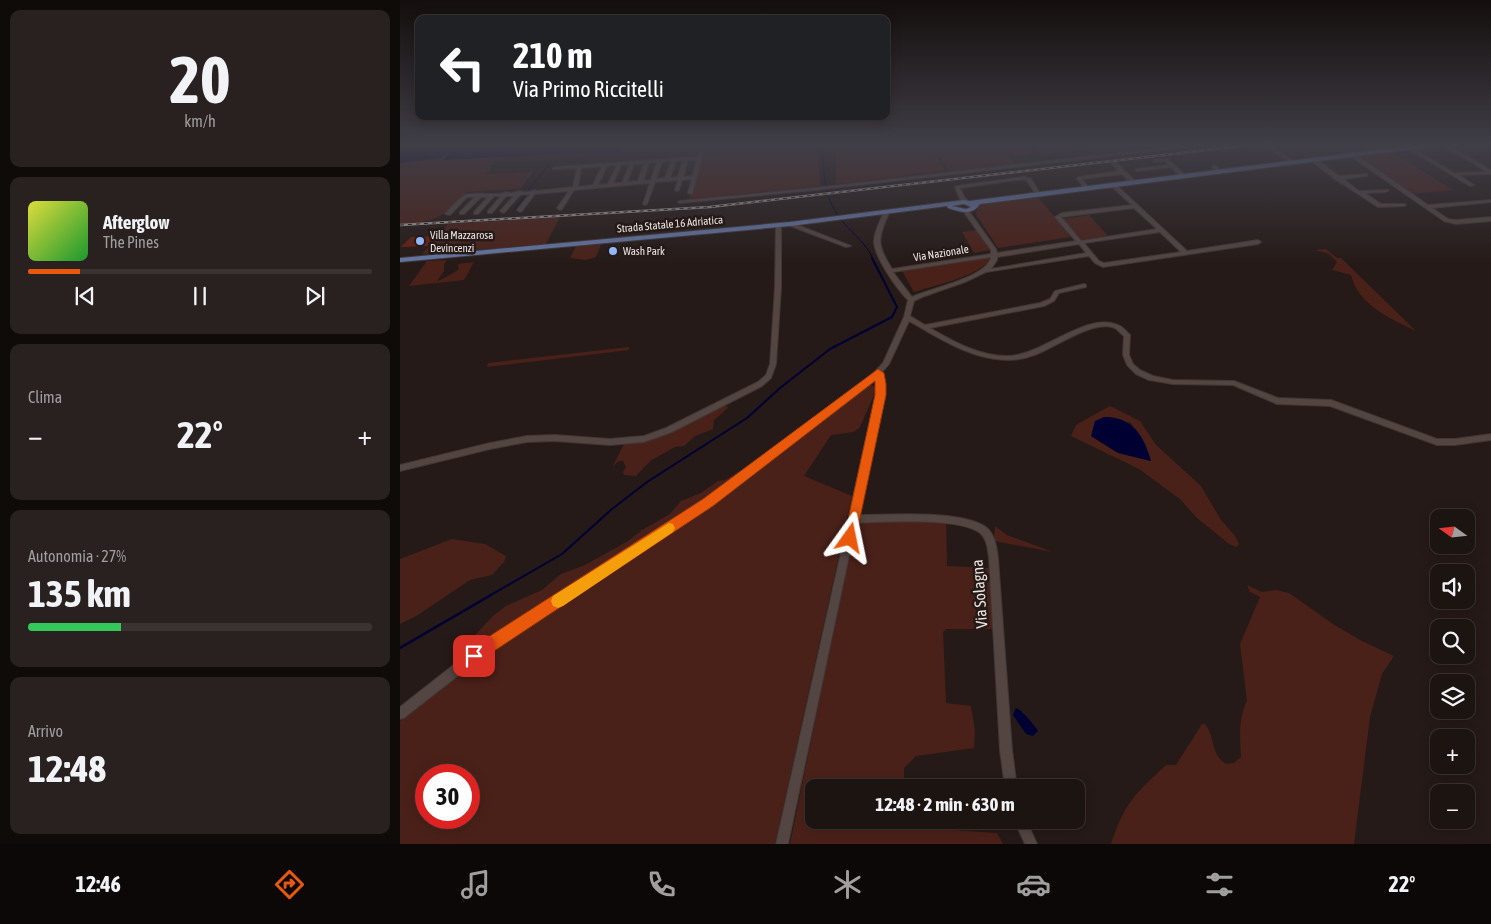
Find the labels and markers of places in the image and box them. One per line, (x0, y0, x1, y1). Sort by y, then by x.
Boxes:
place label: Villa Mazzarosa Devincenzi (430, 229, 493, 254)
marker: Villa Mazzarosa Devincenzi (414, 235, 426, 247)
marker: Wash Park (607, 245, 619, 257)
place label: Wash Park (623, 245, 665, 257)
pin (453, 635, 495, 677)

